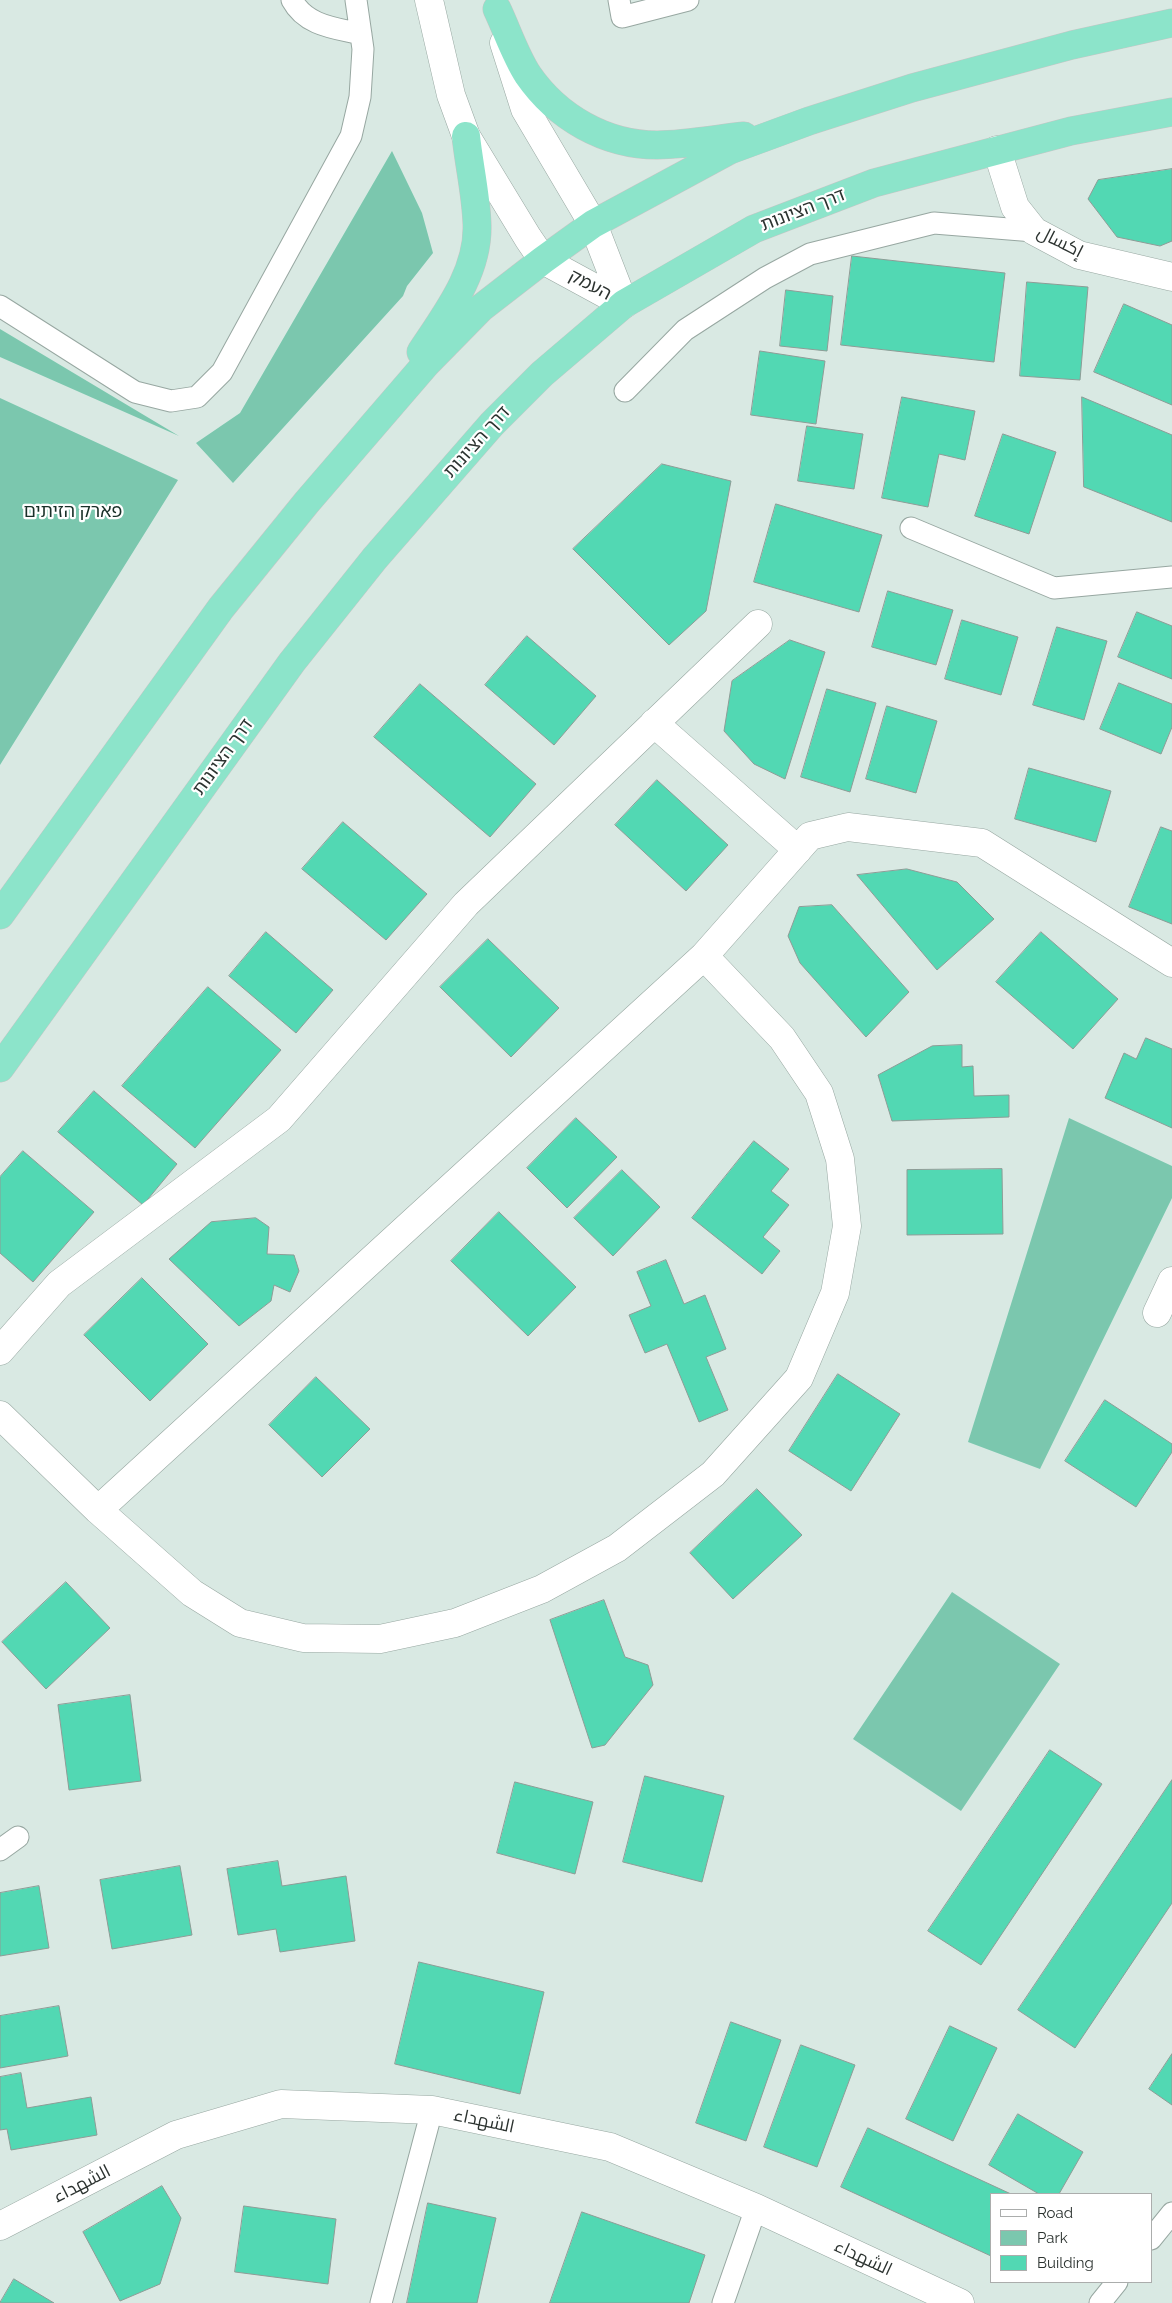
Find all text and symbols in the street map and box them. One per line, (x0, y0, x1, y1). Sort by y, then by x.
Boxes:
street label: דרך הציונות (758, 184, 848, 236)
street label: إكسال (1033, 221, 1087, 263)
street label: העמק (565, 265, 615, 305)
street label: דרך הציונות (439, 402, 515, 482)
park label: פארק הזיתים (24, 501, 122, 523)
street label: דרך הציונות (188, 715, 258, 799)
street label: الشهداء (452, 2104, 516, 2138)
street label: الشهداء (50, 2160, 114, 2208)
legend (990, 2193, 1152, 2283)
text: Road (1037, 2204, 1073, 2222)
text: Park (1037, 2229, 1068, 2247)
street label: الشهداء (831, 2235, 895, 2281)
text: Building (1037, 2254, 1094, 2272)

